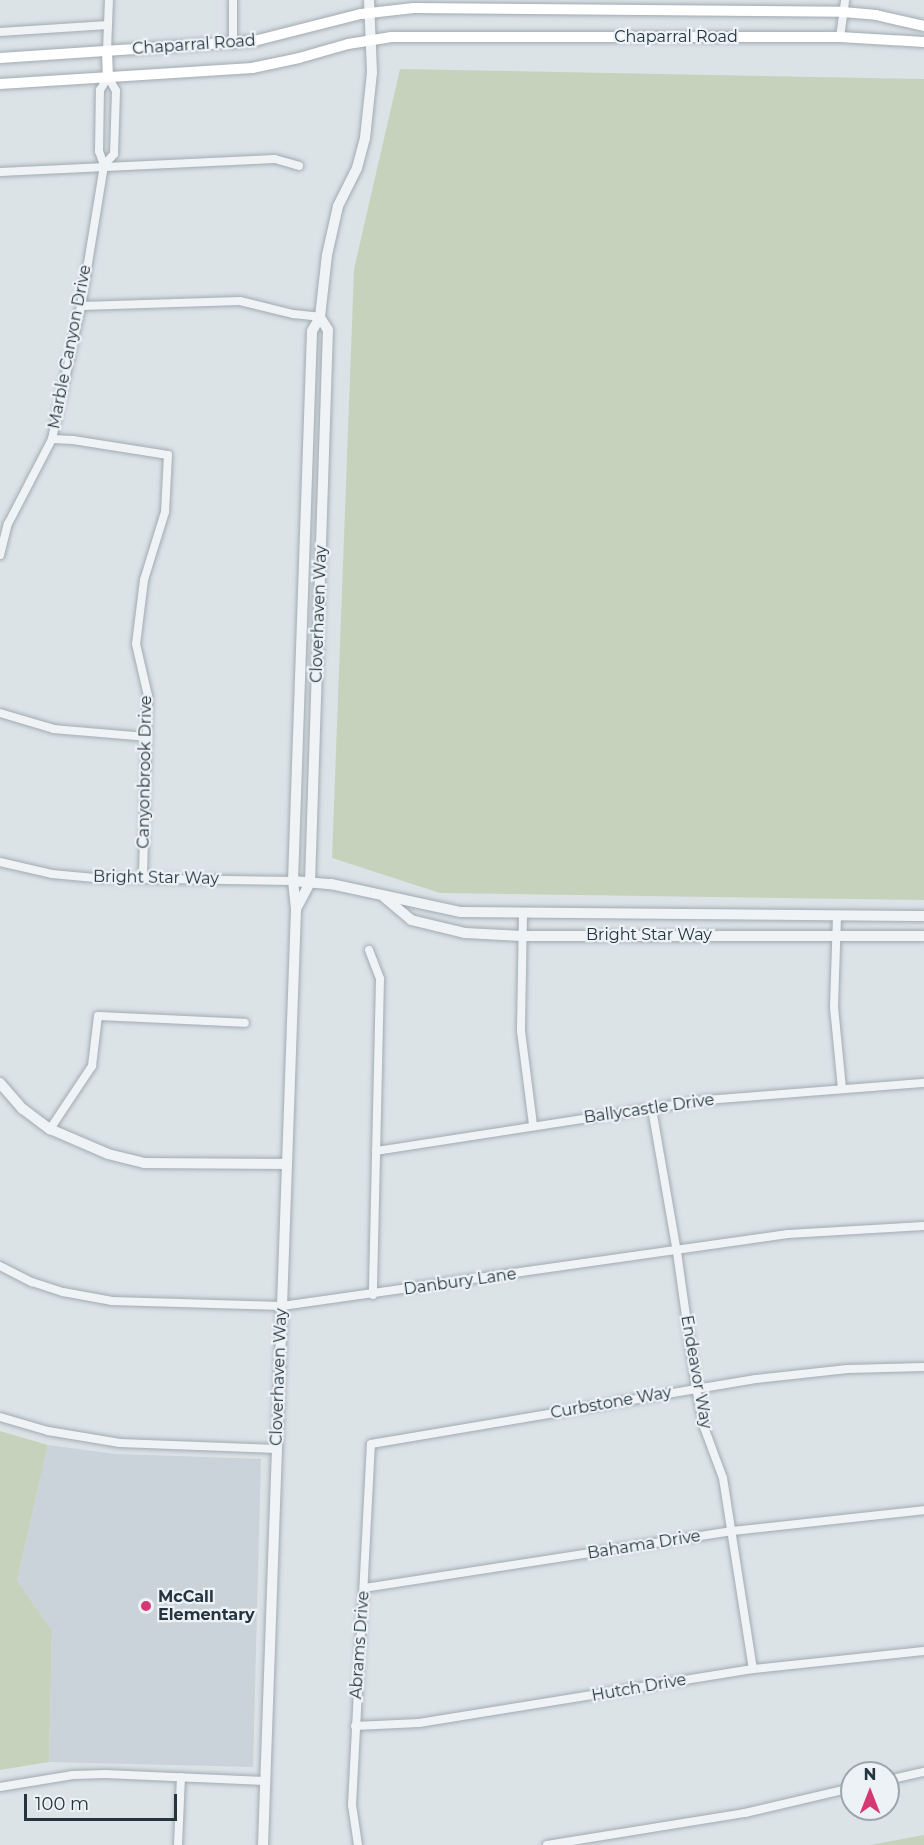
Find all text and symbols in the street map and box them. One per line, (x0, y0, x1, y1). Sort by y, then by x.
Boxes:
street label: Chaparral Road (614, 27, 738, 47)
street label: Chaparral Road (132, 31, 256, 59)
street label: Marble Canyon Drive (45, 263, 95, 431)
street label: Cloverhaven Way (307, 545, 331, 683)
street label: Canyonbrook Drive (134, 695, 156, 849)
street label: Bright Star Way (93, 867, 219, 889)
street label: Bright Star Way (586, 925, 712, 945)
street label: Ballycastle Drive (583, 1090, 715, 1128)
street label: Danbury Lane (402, 1265, 518, 1299)
street label: Cloverhaven Way (267, 1308, 291, 1446)
street label: Endeavor Way (677, 1314, 715, 1430)
street label: Curbstone Way (549, 1383, 673, 1423)
street label: Bahama Drive (586, 1527, 702, 1563)
place label: McCall Elementary (158, 1587, 255, 1625)
street label: Abrams Drive (347, 1590, 373, 1700)
marker: McCall Elementary (139, 1599, 153, 1613)
street label: Hutch Drive (590, 1670, 688, 1706)
north arrow (840, 1761, 900, 1821)
text: N (864, 1765, 876, 1784)
scale bar (27, 1782, 180, 1820)
text: 100 m (35, 1793, 89, 1815)

